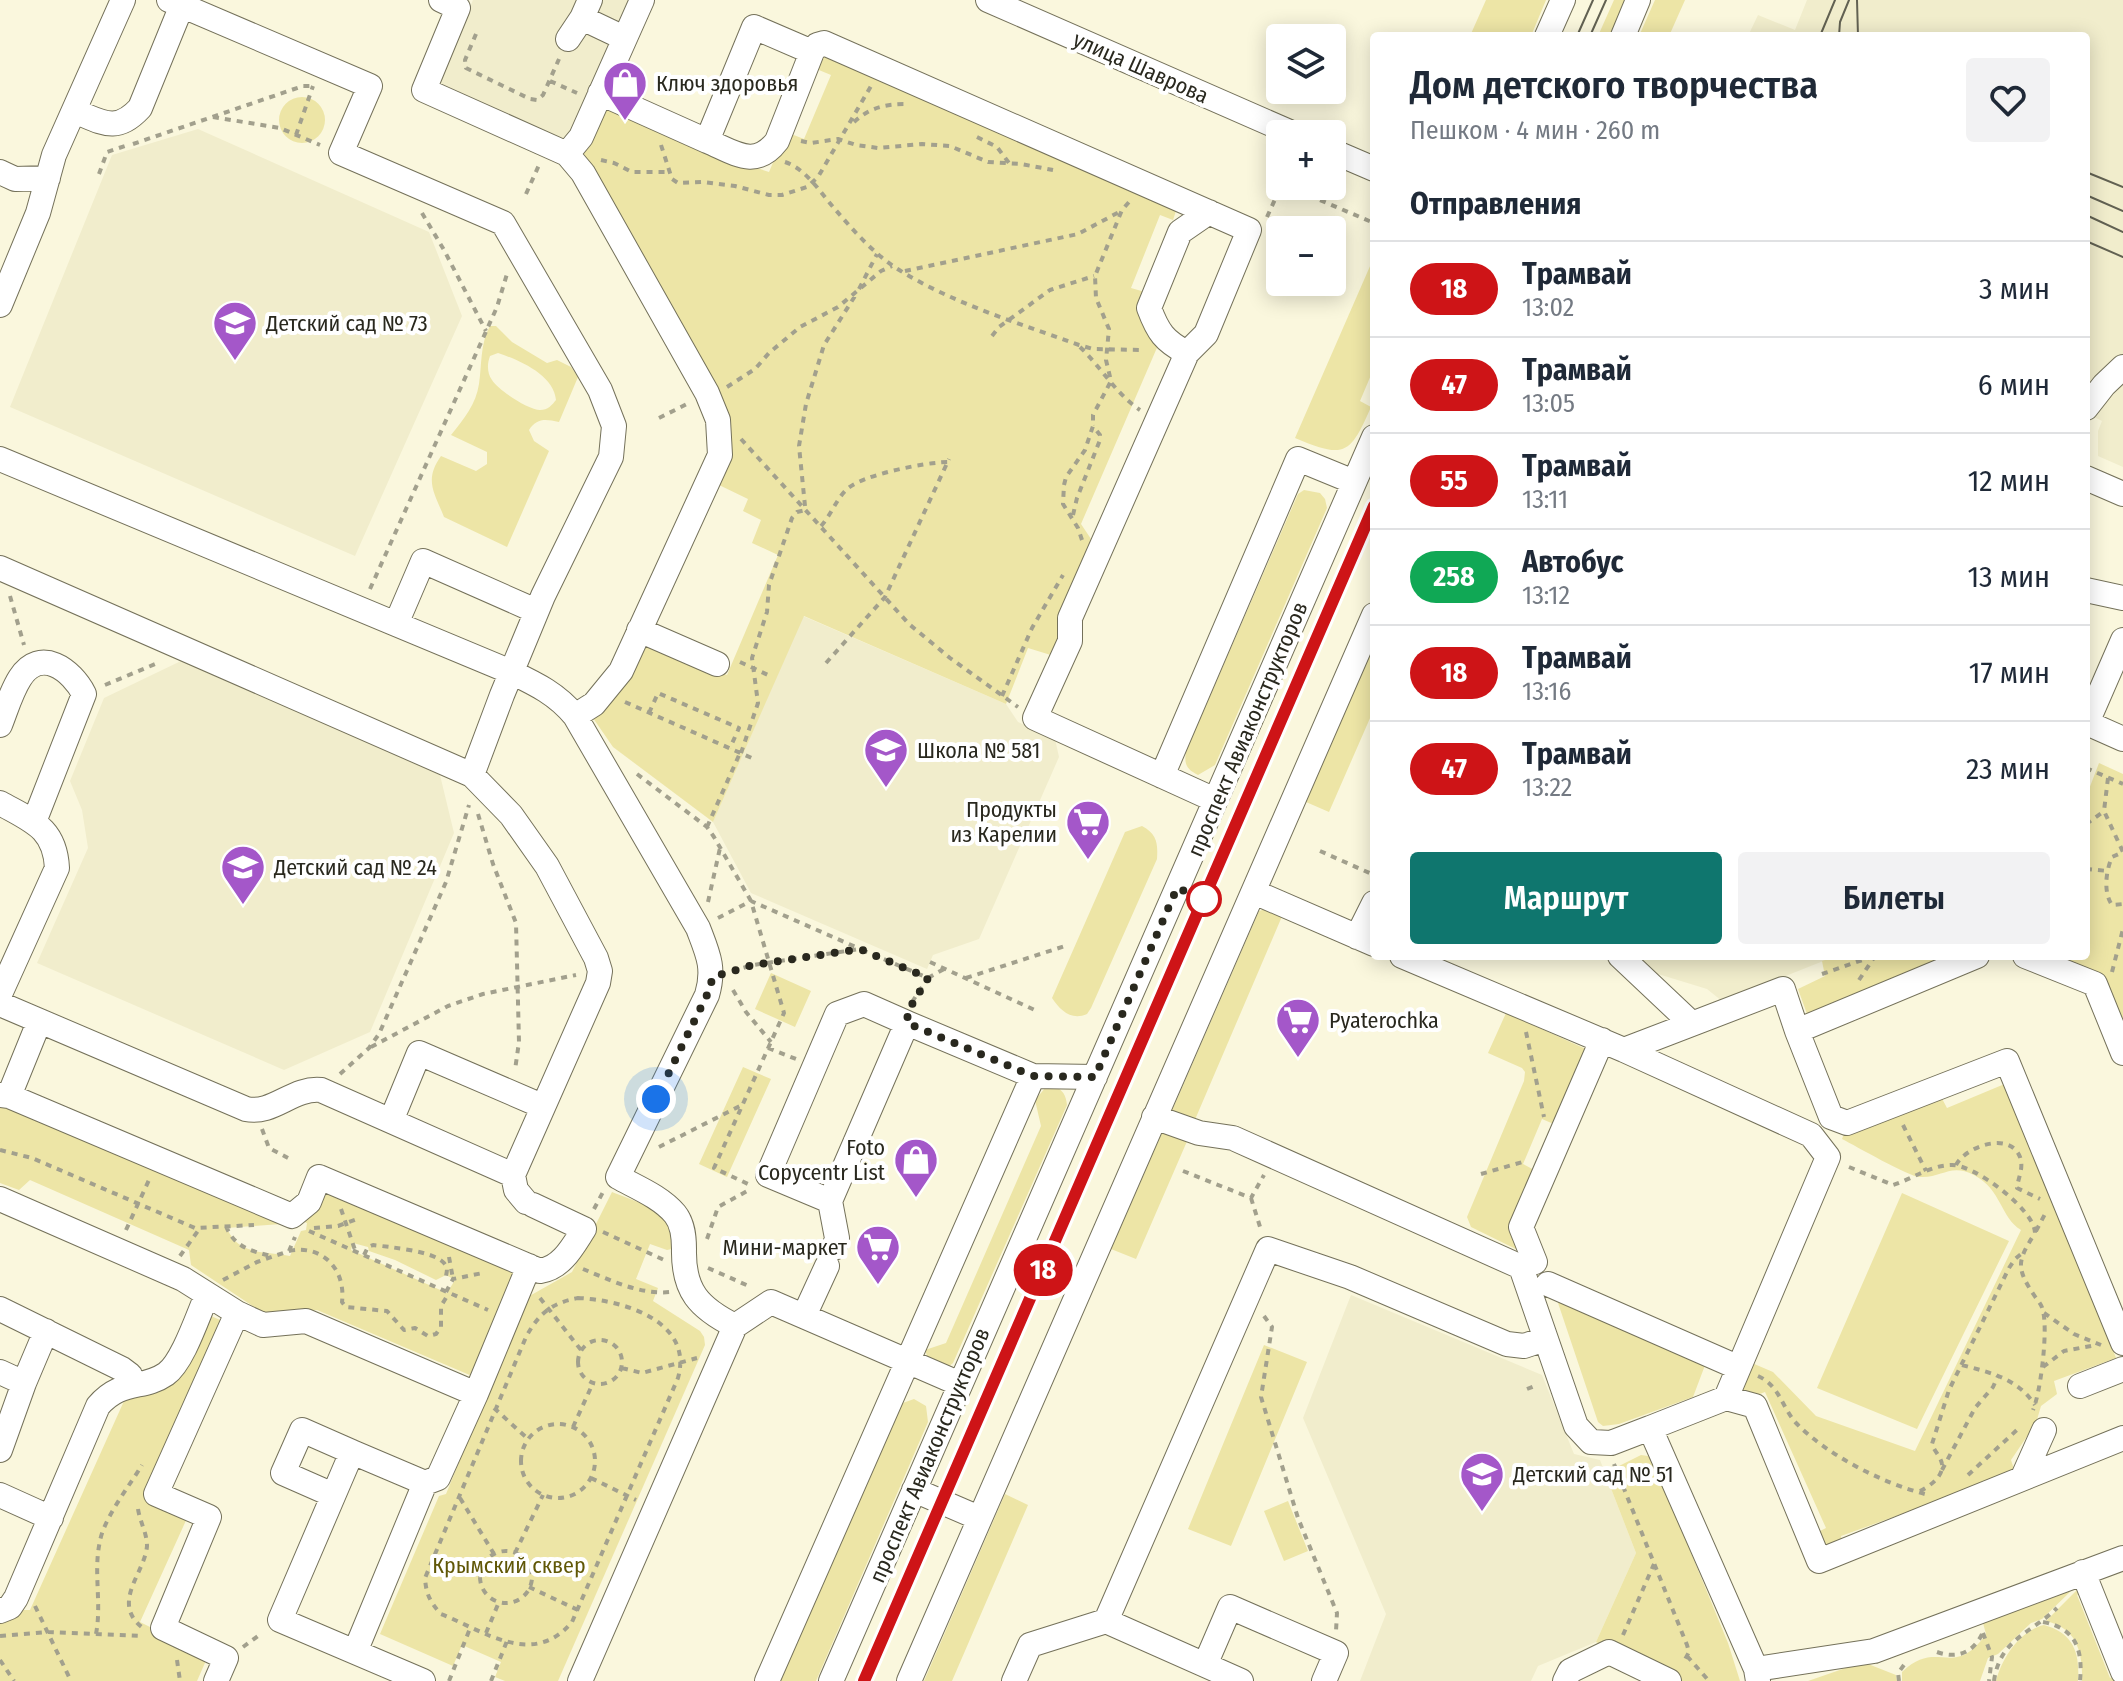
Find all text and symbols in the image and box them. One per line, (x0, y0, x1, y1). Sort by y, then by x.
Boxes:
map controls (1266, 24, 1346, 296)
button: layers (1266, 24, 1346, 104)
street label: улица Шаврова (1069, 26, 1213, 109)
button: heart (1966, 58, 2050, 142)
shop icon: Ключ здоровья (601, 59, 649, 122)
text: Дом детского творчества (1410, 62, 1818, 108)
place label: Ключ здоровья (656, 70, 798, 97)
text: Пешком · 4 мин · 260 m (1410, 115, 1660, 146)
button: + (1266, 120, 1346, 200)
text: Отправления (1410, 186, 1581, 222)
button: − (1266, 216, 1346, 296)
text: Трамвай (1522, 256, 1632, 292)
text: 3 мин (1979, 271, 2050, 307)
text: 18 (1441, 272, 1467, 305)
text: 13:02 (1522, 292, 1574, 323)
school or university icon: Детский сад № 73 (211, 299, 259, 362)
place label: Детский сад № 73 (265, 310, 428, 337)
text: Трамвай (1522, 352, 1632, 388)
text: 6 мин (1978, 367, 2050, 403)
text: 47 (1441, 368, 1467, 401)
text: 13:05 (1522, 388, 1575, 419)
text: Трамвай (1522, 448, 1632, 484)
text: 12 мин (1968, 463, 2050, 499)
text: 55 (1440, 464, 1468, 497)
text: 13:11 (1522, 484, 1568, 515)
text: Автобус (1522, 544, 1624, 580)
text: 13 мин (1967, 559, 2050, 595)
text: 258 (1433, 560, 1475, 593)
text: 13:12 (1522, 580, 1570, 611)
street label: проспект Авиаконструкторов (1181, 598, 1313, 861)
text: Трамвай (1522, 640, 1632, 676)
text: 17 мин (1969, 655, 2050, 691)
text: 18 (1441, 656, 1467, 689)
text: 13:16 (1522, 676, 1571, 707)
school or university icon: Школа № 581 (862, 726, 910, 789)
text: Трамвай (1522, 736, 1632, 772)
place label: Школа № 581 (917, 737, 1040, 764)
text: 23 мин (1966, 751, 2050, 787)
text: 47 (1441, 752, 1467, 785)
text: 13:22 (1522, 772, 1572, 803)
place label: Продукты из Карелии (951, 796, 1057, 848)
supermarket icon: Продукты из Карелии (1064, 798, 1112, 861)
school or university icon: Детский сад № 24 (219, 843, 267, 906)
button: Маршрут (1410, 852, 1722, 944)
button: Билеты (1738, 852, 2050, 944)
place label: Детский сад № 24 (273, 854, 437, 881)
unlabelled marker (1187, 882, 1221, 916)
supermarket icon: Pyaterochka (1274, 996, 1322, 1059)
place label: Pyaterochka (1329, 1007, 1439, 1034)
your location (636, 1079, 676, 1119)
place label: Foto Copycentr List (758, 1134, 886, 1186)
shop icon: Foto Copycentr List (892, 1136, 940, 1199)
supermarket icon: Мини-маркет (854, 1223, 902, 1286)
place label: Мини-маркет (723, 1234, 847, 1261)
line badge: 18 (1007, 1244, 1079, 1296)
text: 18 (1030, 1253, 1056, 1286)
street label: проспект Авиаконструкторов (863, 1324, 995, 1587)
school or university icon: Детский сад № 51 (1458, 1450, 1506, 1513)
place label: Детский сад № 51 (1512, 1461, 1674, 1488)
park label: Крымский сквер (432, 1552, 586, 1579)

